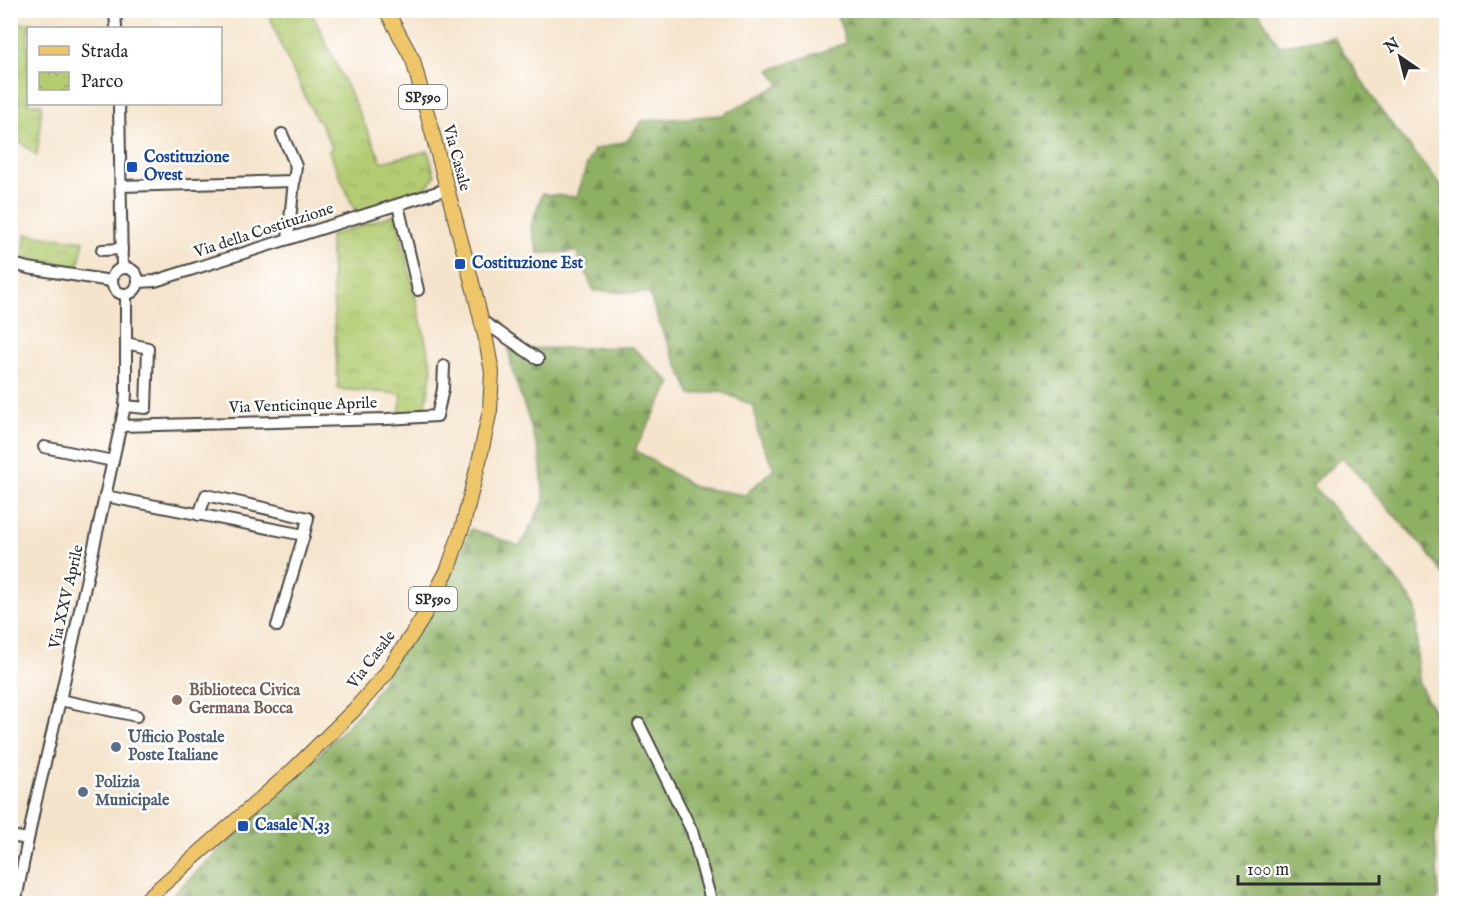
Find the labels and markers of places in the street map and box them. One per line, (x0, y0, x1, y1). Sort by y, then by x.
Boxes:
place label: Costituzione Ovest (144, 148, 230, 186)
marker: Costituzione Ovest (125, 160, 139, 174)
place label: Costituzione Est (472, 254, 583, 274)
marker: Costituzione Est (453, 257, 467, 271)
place label: Biblioteca Civica Germana Bocca (189, 681, 301, 719)
marker: Biblioteca Civica Germana Bocca (170, 693, 184, 707)
place label: Ufficio Postale Poste Italiane (127, 728, 225, 766)
marker: Ufficio Postale Poste Italiane (109, 740, 123, 754)
place label: Polizia Municipale (95, 773, 170, 811)
marker: Polizia Municipale (76, 785, 90, 799)
place label: Casale N.33 (255, 816, 330, 836)
marker: Casale N.33 (236, 819, 250, 833)

